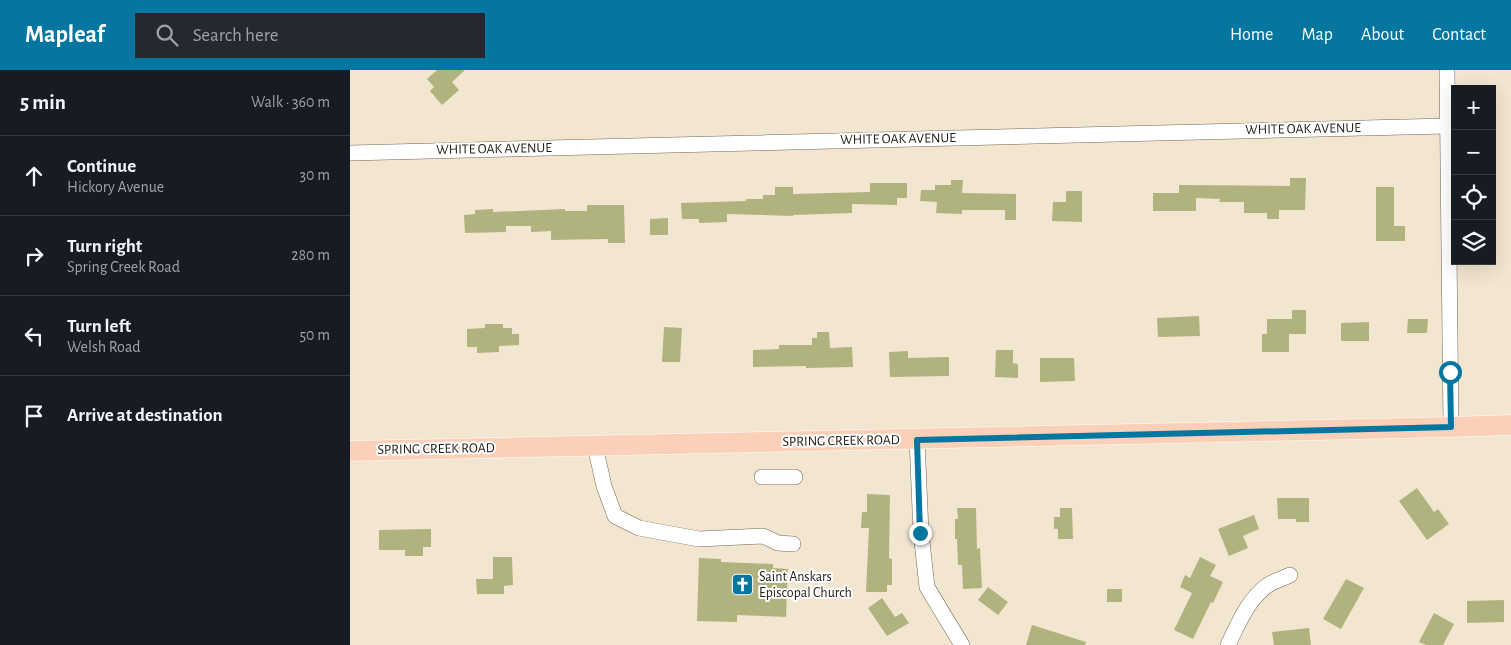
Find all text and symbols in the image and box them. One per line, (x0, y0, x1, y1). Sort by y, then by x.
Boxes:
search box (135, 13, 485, 58)
icon: search (153, 21, 181, 49)
text: Mapleaf (25, 23, 105, 47)
text: Search here (193, 26, 279, 45)
text: Home (1230, 26, 1273, 44)
text: Map (1301, 26, 1333, 44)
text: About (1361, 26, 1404, 44)
text: Contact (1432, 26, 1486, 44)
map controls (1451, 85, 1496, 265)
button: + (1451, 85, 1496, 130)
text: 5 min (20, 92, 66, 113)
text: Walk · 360 m (251, 94, 330, 110)
street label: WHITE OAK AVENUE (1245, 121, 1361, 137)
button: − (1451, 130, 1496, 175)
street label: WHITE OAK AVENUE (840, 131, 956, 147)
street label: WHITE OAK AVENUE (436, 141, 552, 157)
text: Continue (67, 157, 136, 176)
icon: ahead (20, 162, 48, 190)
text: 30 m (300, 167, 330, 183)
button: locate (1451, 175, 1496, 220)
text: Hickory Avenue (67, 179, 164, 195)
button: layers (1451, 220, 1496, 265)
text: Turn right (67, 237, 142, 256)
icon: right (20, 242, 48, 270)
text: 280 m (291, 247, 330, 263)
text: Spring Creek Road (67, 259, 180, 275)
text: Turn left (67, 317, 131, 336)
icon: left (20, 322, 48, 350)
text: 50 m (299, 327, 330, 343)
text: Welsh Road (67, 339, 141, 355)
route start (1439, 361, 1462, 384)
icon: arrive (20, 402, 48, 430)
text: Arrive at destination (67, 406, 223, 425)
street label: SPRING CREEK ROAD (782, 433, 900, 449)
street label: SPRING CREEK ROAD (377, 441, 495, 457)
route end (909, 522, 932, 545)
place label: Saint Anskars Episcopal Church (759, 570, 852, 600)
church icon: Saint Anskars Episcopal Church (731, 573, 755, 597)

